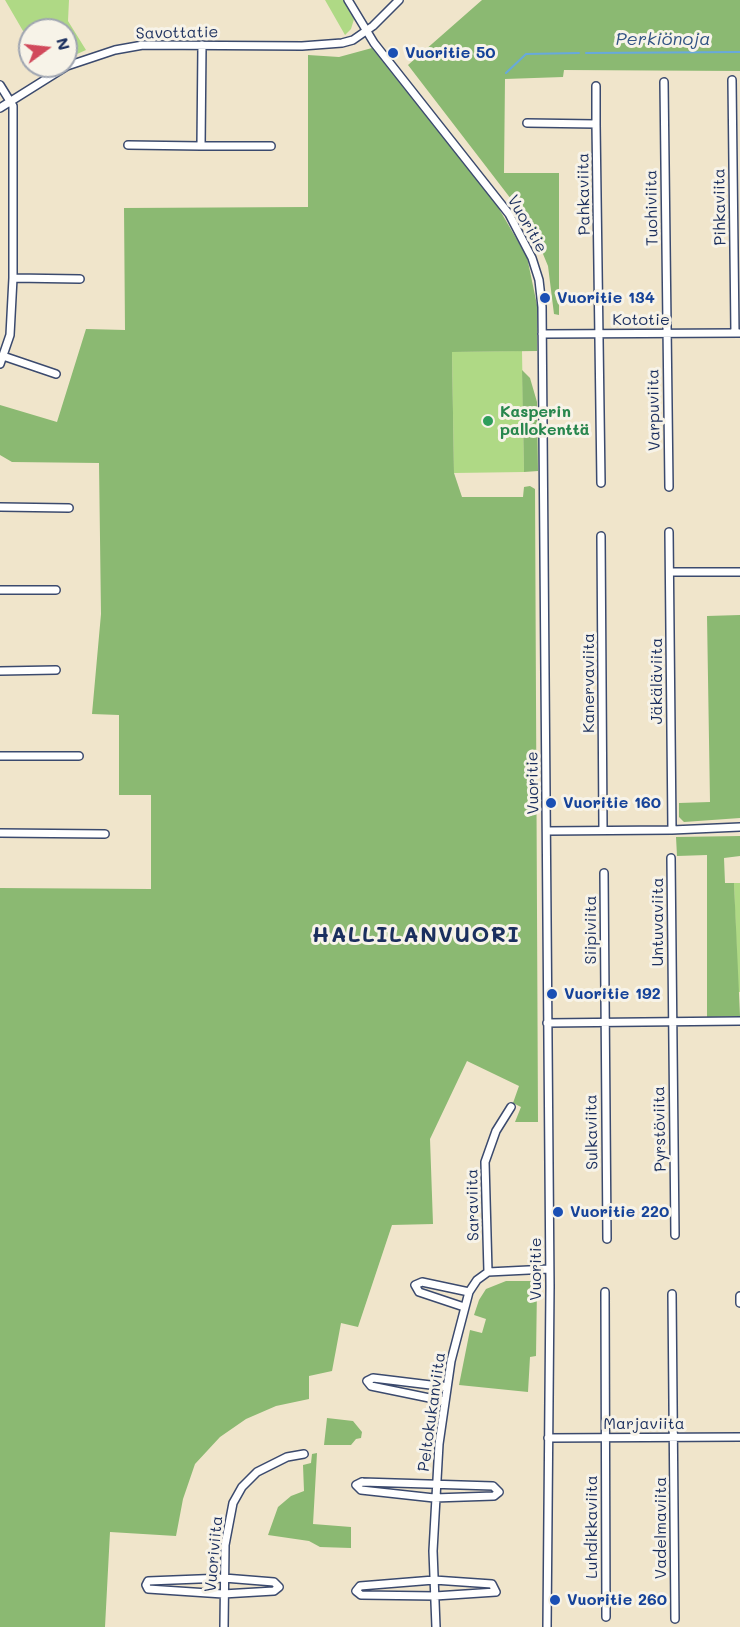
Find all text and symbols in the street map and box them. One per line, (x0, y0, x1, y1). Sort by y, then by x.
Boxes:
north arrow (18, 18, 78, 78)
street label: Savottatie (135, 23, 219, 43)
water label: Perkiönoja (616, 28, 710, 50)
text: N (52, 35, 76, 52)
place label: Vuoritie 50 (405, 43, 496, 63)
marker: Vuoritie 50 (386, 46, 400, 60)
street label: Pahkaviita (574, 153, 594, 235)
street label: Pihkaviita (710, 168, 730, 246)
street label: Tuohiviita (642, 170, 662, 246)
street label: Vuoritie (503, 192, 551, 256)
place label: Vuoritie 134 (557, 288, 655, 308)
marker: Vuoritie 134 (538, 291, 552, 305)
street label: Kototie (612, 310, 670, 330)
street label: Varpuviita (644, 369, 664, 451)
place label: Kasperin pallokenttä (500, 402, 590, 440)
marker: Kasperin pallokenttä (481, 414, 495, 428)
street label: Kanervaviita (579, 633, 599, 733)
street label: Jäkäläviita (647, 638, 667, 724)
street label: Vuoritie (523, 751, 543, 815)
place label: Vuoritie 160 (563, 793, 661, 813)
marker: Vuoritie 160 (544, 796, 558, 810)
street label: Untuvaviita (648, 877, 668, 967)
street label: Siipiviita (581, 896, 601, 964)
district label: HALLILANVUORI (312, 922, 520, 948)
place label: Vuoritie 192 (564, 984, 661, 1004)
marker: Vuoritie 192 (545, 987, 559, 1001)
street label: Pyrstöviita (650, 1086, 670, 1172)
street label: Sulkaviita (582, 1094, 602, 1170)
street label: Saraviita (463, 1169, 483, 1241)
place label: Vuoritie 220 (570, 1202, 669, 1222)
marker: Vuoritie 220 (551, 1205, 565, 1219)
street label: Vuoritie (526, 1237, 546, 1301)
street label: Peltokukanviita (414, 1351, 450, 1473)
street label: Marjaviita (603, 1414, 685, 1434)
street label: Luhdikkaviita (582, 1475, 602, 1579)
street label: Vadelmaviita (651, 1477, 671, 1579)
street label: Vuoriviita (201, 1515, 227, 1593)
place label: Vuoritie 260 (567, 1590, 667, 1610)
marker: Vuoritie 260 (548, 1593, 562, 1607)

